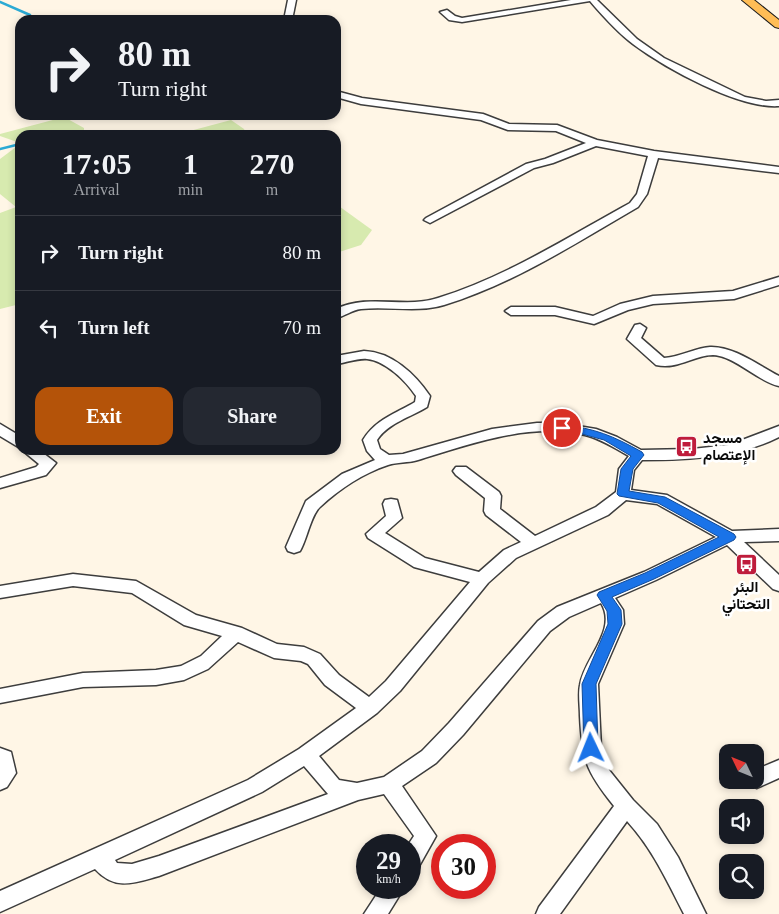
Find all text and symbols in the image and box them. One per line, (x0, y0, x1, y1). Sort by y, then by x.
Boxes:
icon: right (35, 35, 100, 100)
text: 80 m (118, 35, 191, 74)
text: Turn right (118, 76, 207, 101)
text: 17:05 (62, 147, 132, 180)
text: 1 (183, 147, 198, 180)
text: 270 (249, 147, 294, 180)
text: Arrival (73, 181, 120, 198)
text: min (178, 181, 203, 198)
text: m (266, 181, 278, 198)
icon: right (35, 239, 63, 267)
text: Turn right (78, 242, 163, 263)
text: 80 m (282, 242, 321, 263)
icon: left (35, 314, 63, 342)
text: Turn left (78, 317, 150, 338)
text: 70 m (282, 317, 321, 338)
button: Exit (35, 387, 173, 445)
button: Share (183, 387, 321, 445)
pin (541, 407, 583, 449)
icon: arrive (548, 414, 576, 442)
place label: مسجد الإعتصام (703, 430, 755, 465)
bus stop icon: مسجد الإعتصام (675, 435, 699, 459)
bus stop icon: البئر التحتاني (734, 552, 758, 576)
place label: البئر التحتاني (722, 579, 770, 617)
position arrow (564, 721, 616, 773)
north arrow (719, 744, 764, 789)
map controls (719, 744, 764, 899)
button: sound (719, 799, 764, 844)
speed limit sign: 30 (431, 834, 496, 899)
text: 29 (376, 847, 401, 874)
button: search (719, 854, 764, 899)
text: km/h (376, 872, 401, 886)

